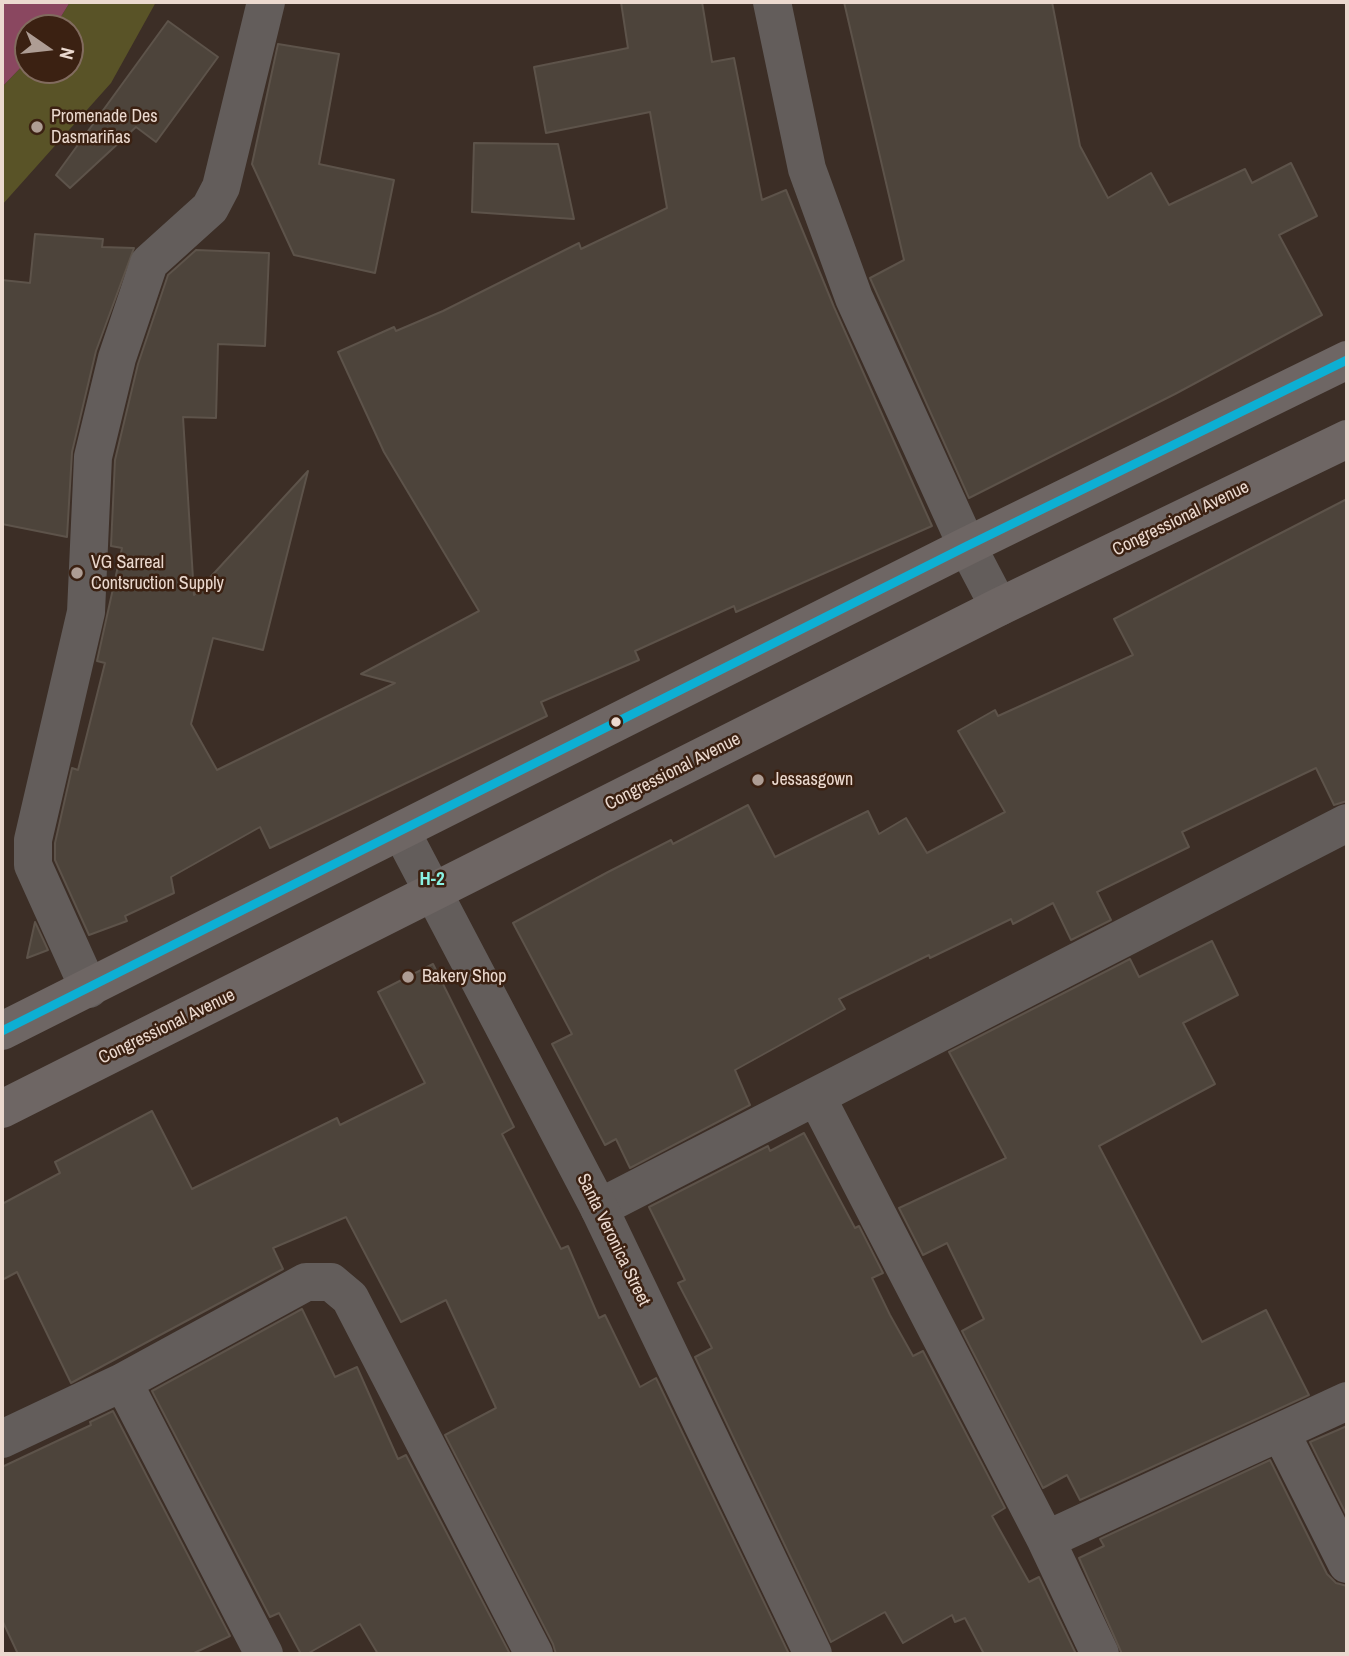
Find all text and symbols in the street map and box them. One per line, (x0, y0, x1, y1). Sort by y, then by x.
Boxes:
north arrow (14, 14, 84, 84)
text: N (53, 45, 81, 62)
place label: Promenade Des Dasmariñas (51, 106, 158, 148)
marker: Promenade Des Dasmariñas (29, 119, 45, 135)
street label: Congressional Avenue (1109, 477, 1253, 561)
place label: VG Sarreal Contsruction Supply (91, 552, 224, 594)
marker: VG Sarreal Contsruction Supply (69, 565, 85, 581)
unlabelled marker (609, 715, 623, 729)
street label: Congressional Avenue (602, 729, 744, 815)
place label: Jessasgown (772, 769, 853, 791)
marker: Jessasgown (750, 772, 766, 788)
district label: H-2 (419, 869, 445, 891)
place label: Bakery Shop (422, 966, 507, 988)
marker: Bakery Shop (400, 969, 416, 985)
street label: Congressional Avenue (95, 985, 239, 1069)
street label: Santa Veronica Street (572, 1170, 654, 1310)

